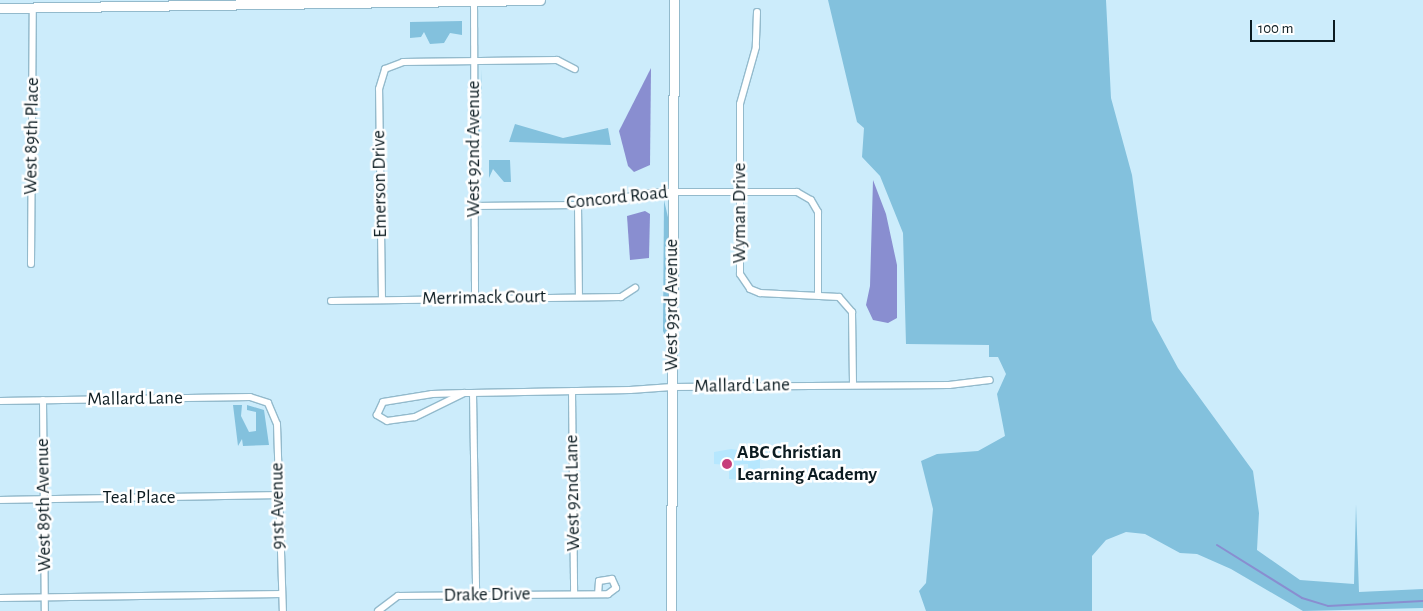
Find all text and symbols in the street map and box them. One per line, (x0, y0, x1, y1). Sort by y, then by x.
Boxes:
scale bar (1253, 10, 1338, 42)
text: 100 m (1258, 21, 1293, 36)
street label: West 89th Place (20, 77, 44, 195)
street label: West 92nd Avenue (463, 81, 485, 217)
street label: Emerson Drive (368, 130, 392, 238)
street label: Wyman Drive (729, 163, 751, 263)
street label: Concord Road (565, 181, 669, 215)
street label: West 93rd Avenue (661, 239, 683, 371)
street label: Merrimack Court (422, 286, 546, 310)
street label: Mallard Lane (694, 374, 790, 398)
street label: Mallard Lane (87, 387, 183, 411)
street label: West 92nd Lane (561, 435, 585, 551)
street label: West 89th Avenue (31, 438, 57, 572)
place label: ABC Christian Learning Academy (737, 442, 877, 486)
marker: ABC Christian Learning Academy (721, 458, 733, 470)
street label: 91st Avenue (266, 462, 290, 550)
street label: Teal Place (103, 487, 175, 509)
street label: Drake Drive (443, 583, 531, 607)

